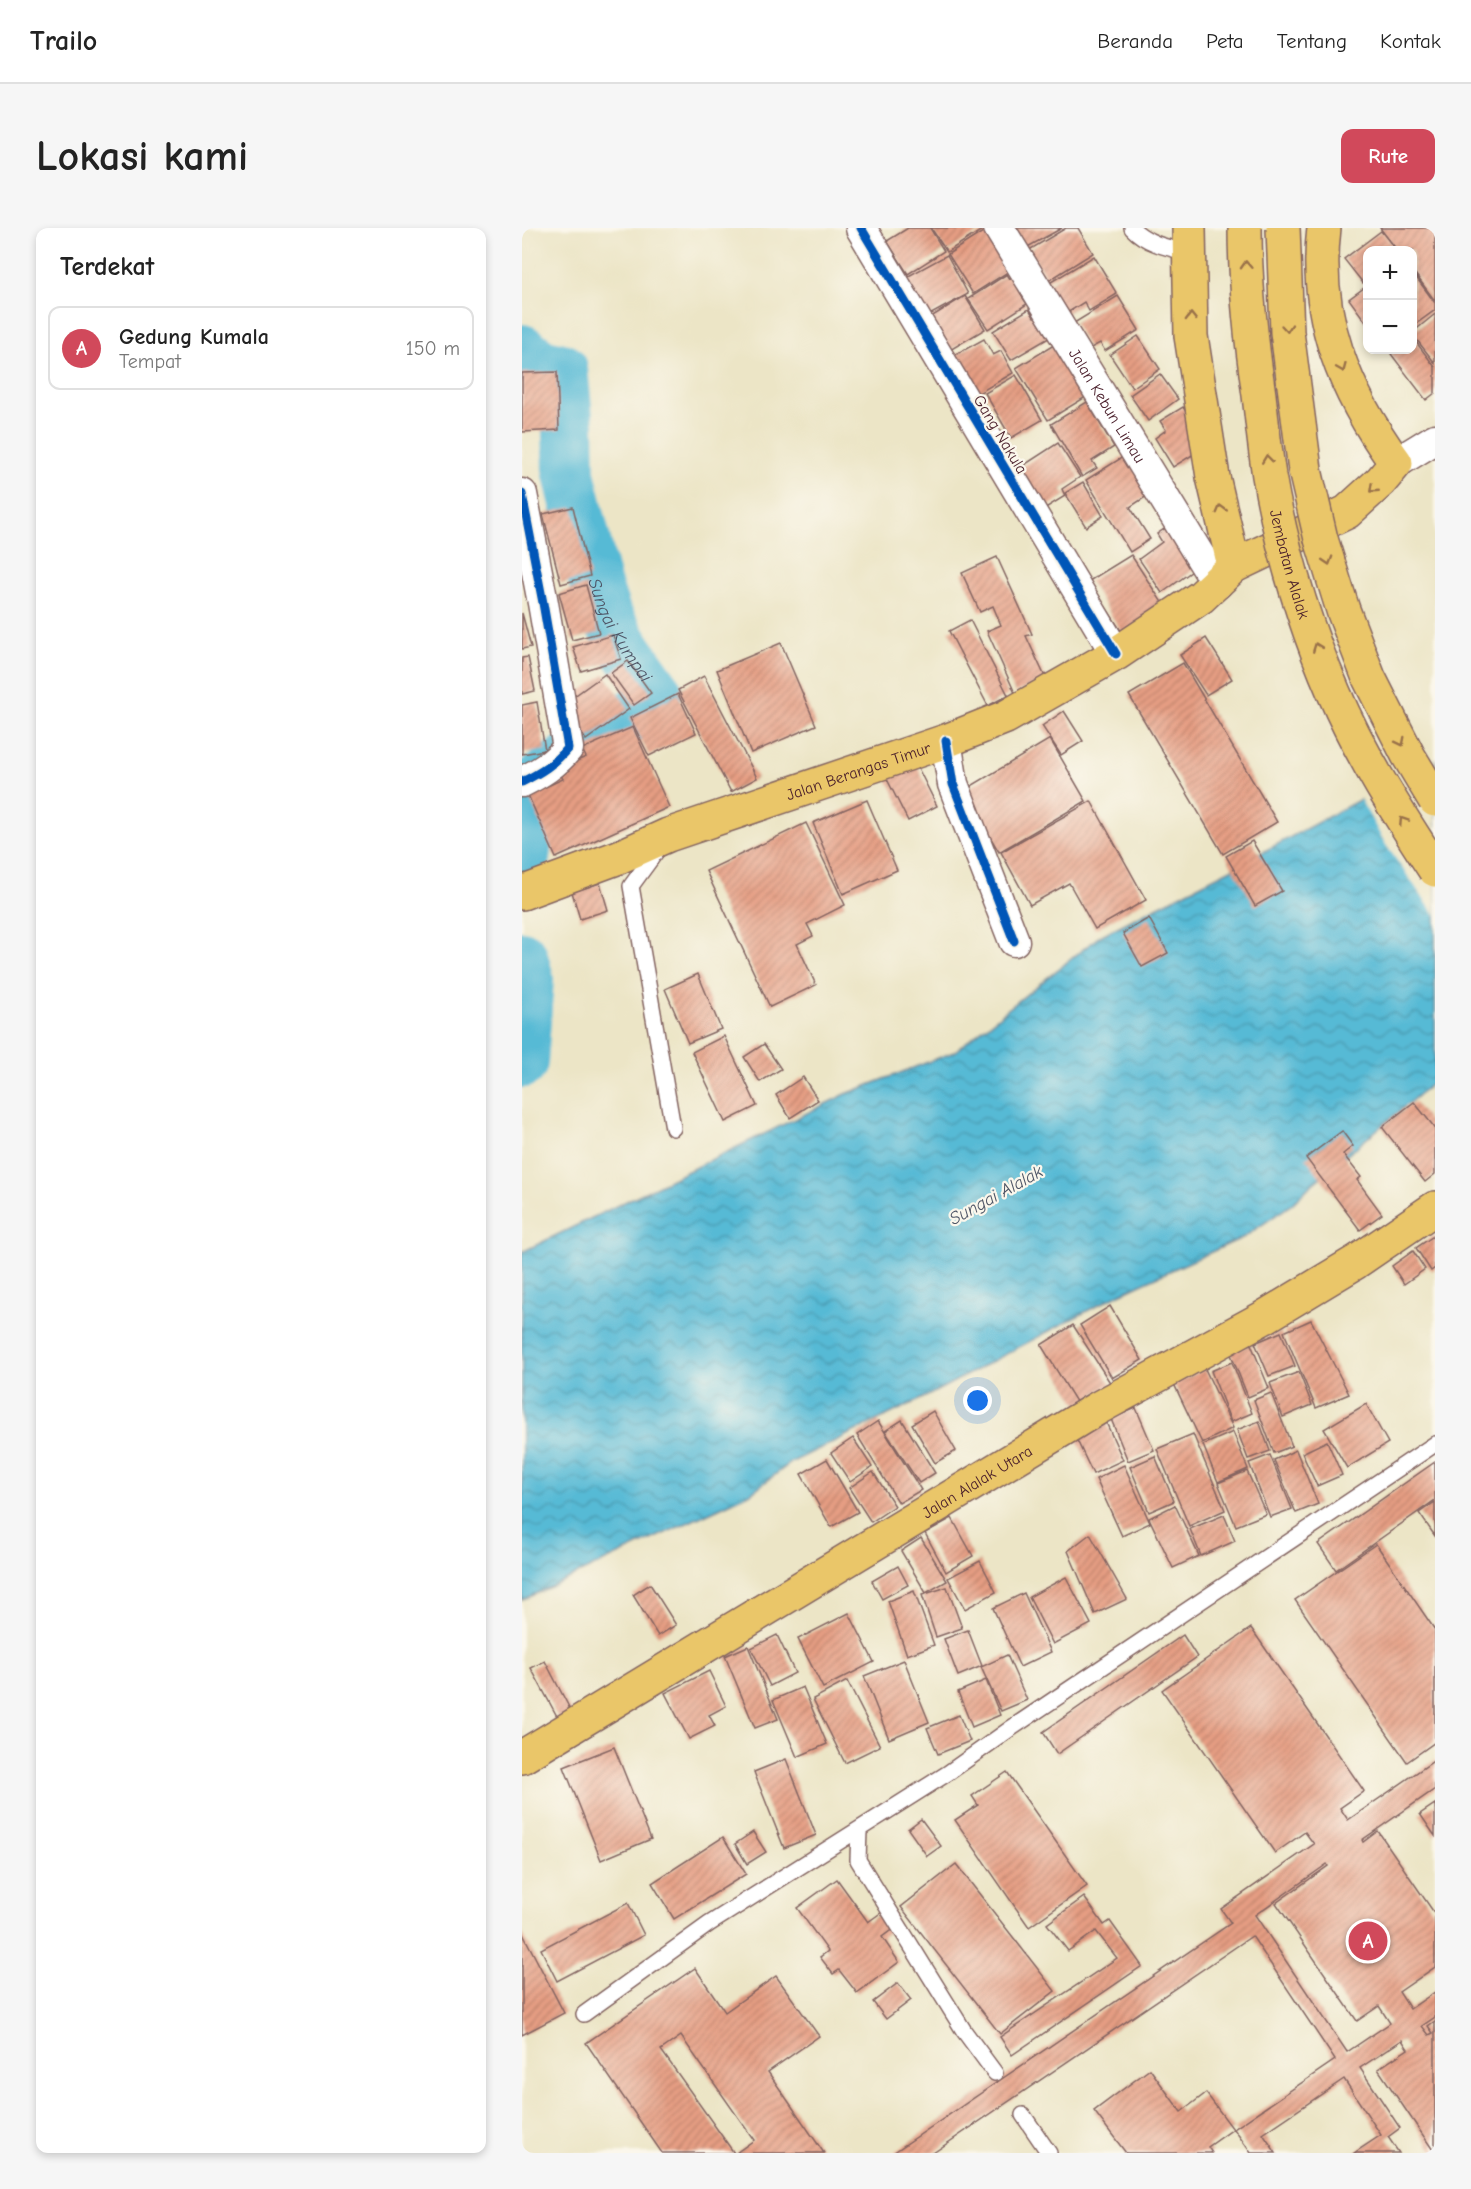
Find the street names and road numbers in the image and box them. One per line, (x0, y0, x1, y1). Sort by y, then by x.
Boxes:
street label: Jalan Kebun Limau (1065, 345, 1149, 466)
street label: Gang Nakula (970, 392, 1031, 477)
street label: Jembatan Alalak (1266, 508, 1313, 622)
street label: Jalan Berangas Timur (784, 739, 934, 804)
street label: Jalan Alalak Utara (919, 1442, 1036, 1522)

